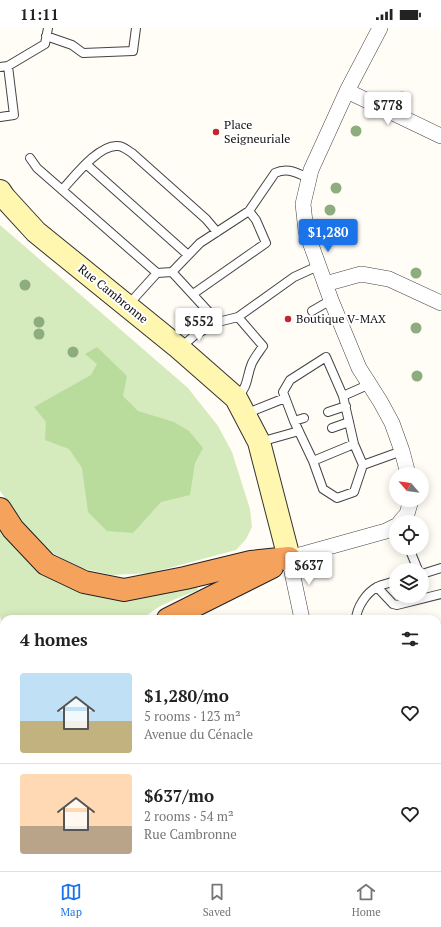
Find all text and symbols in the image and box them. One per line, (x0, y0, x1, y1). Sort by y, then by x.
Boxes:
text: 11:11 (20, 4, 59, 24)
pin: $778 (364, 92, 412, 126)
text: $778 (373, 96, 403, 114)
place label: Place Seigneuriale (224, 117, 290, 146)
marker: Place Seigneuriale (211, 127, 221, 137)
pin: $1,280 (295, 219, 361, 253)
text: $1,280 (308, 223, 348, 241)
street label: Rue Cambronne (75, 261, 151, 326)
pin: $552 (175, 308, 223, 342)
place label: Boutique V-MAX (296, 311, 386, 326)
text: $552 (184, 312, 214, 330)
marker: Boutique V-MAX (283, 314, 293, 324)
north arrow (389, 467, 429, 507)
map controls (389, 467, 429, 603)
button: locate (389, 515, 429, 555)
pin: $637 (285, 552, 333, 586)
text: $637 (294, 556, 324, 574)
button: layers (389, 563, 429, 603)
text: 4 homes (20, 628, 88, 651)
icon: filters (399, 628, 421, 650)
text: $1,280/mo (144, 684, 229, 707)
icon: home (52, 689, 100, 737)
icon: heart (399, 702, 421, 724)
text: 5 rooms · 123 m² (144, 707, 241, 725)
text: Avenue du Cénacle (144, 725, 253, 743)
text: $637/mo (144, 784, 214, 807)
icon: home (52, 790, 100, 838)
icon: heart (399, 803, 421, 825)
text: 2 rooms · 54 m² (144, 807, 234, 825)
text: Rue Cambronne (144, 825, 237, 843)
tab: Map (60, 881, 82, 919)
tab: Saved (203, 881, 231, 919)
tab: Home (352, 881, 381, 919)

